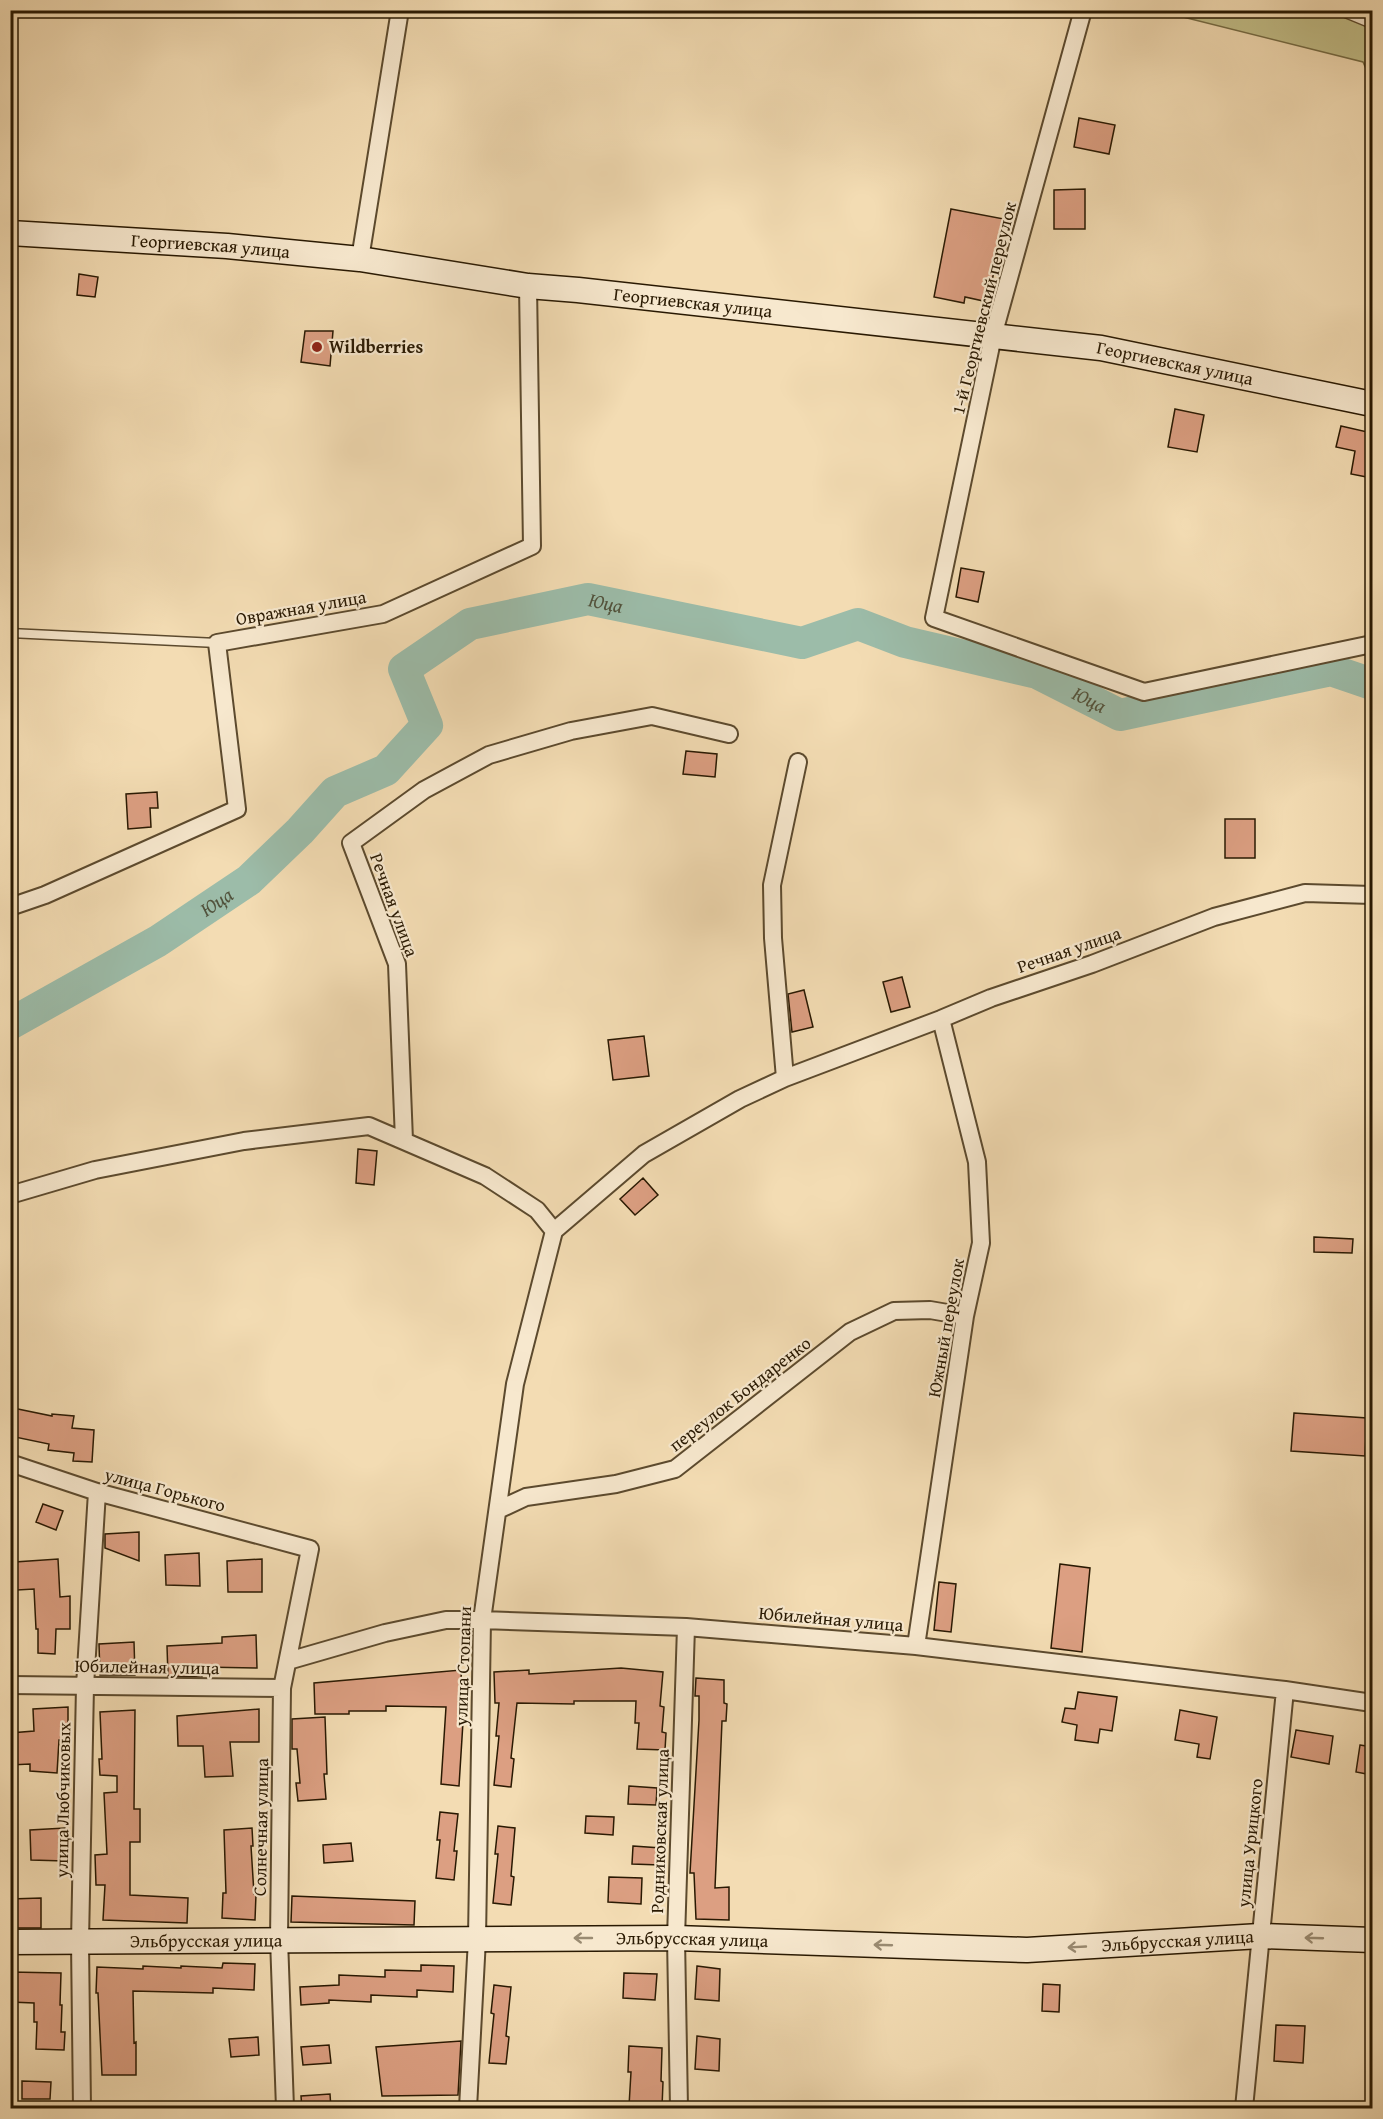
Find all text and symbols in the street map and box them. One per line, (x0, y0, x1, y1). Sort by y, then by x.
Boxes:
street label: 1-й Георгиевский переулок (944, 198, 1023, 417)
street label: Георгиевская улица (130, 226, 292, 265)
street label: Георгиевская улица (612, 280, 774, 324)
place label: Wildberries (329, 333, 423, 360)
street label: Георгиевская улица (1094, 333, 1256, 392)
marker: Wildberries (310, 340, 324, 354)
street label: Овражная улица (234, 583, 369, 632)
water label: Юца (586, 584, 627, 620)
water label: Юца (1068, 678, 1112, 720)
street label: Речная улица (363, 849, 426, 961)
water label: Юца (194, 879, 239, 923)
street label: Речная улица (1013, 919, 1125, 980)
street label: Южный переулок (920, 1256, 971, 1400)
street label: переулок Бондаренко (663, 1329, 816, 1458)
street label: улица Горького (101, 1460, 229, 1519)
street label: Юбилейная улица (758, 1599, 905, 1638)
street label: улица Стопани (447, 1605, 478, 1727)
street label: Юбилейная улица (74, 1652, 220, 1681)
street label: улица Любчиковых (48, 1721, 77, 1879)
street label: Родниковская улица (643, 1748, 676, 1914)
street label: Солнечная улица (246, 1757, 275, 1896)
street label: улица Урицкого (1229, 1777, 1270, 1910)
street label: Эльбрусская улица (1101, 1922, 1255, 1959)
street label: Эльбрусская улица (616, 1924, 769, 1954)
street label: Эльбрусская улица (130, 1926, 283, 1954)
one-way arrow (573, 1932, 593, 1944)
one-way arrow (1305, 1932, 1325, 1944)
one-way arrow (873, 1939, 893, 1950)
one-way arrow (1068, 1942, 1088, 1953)

